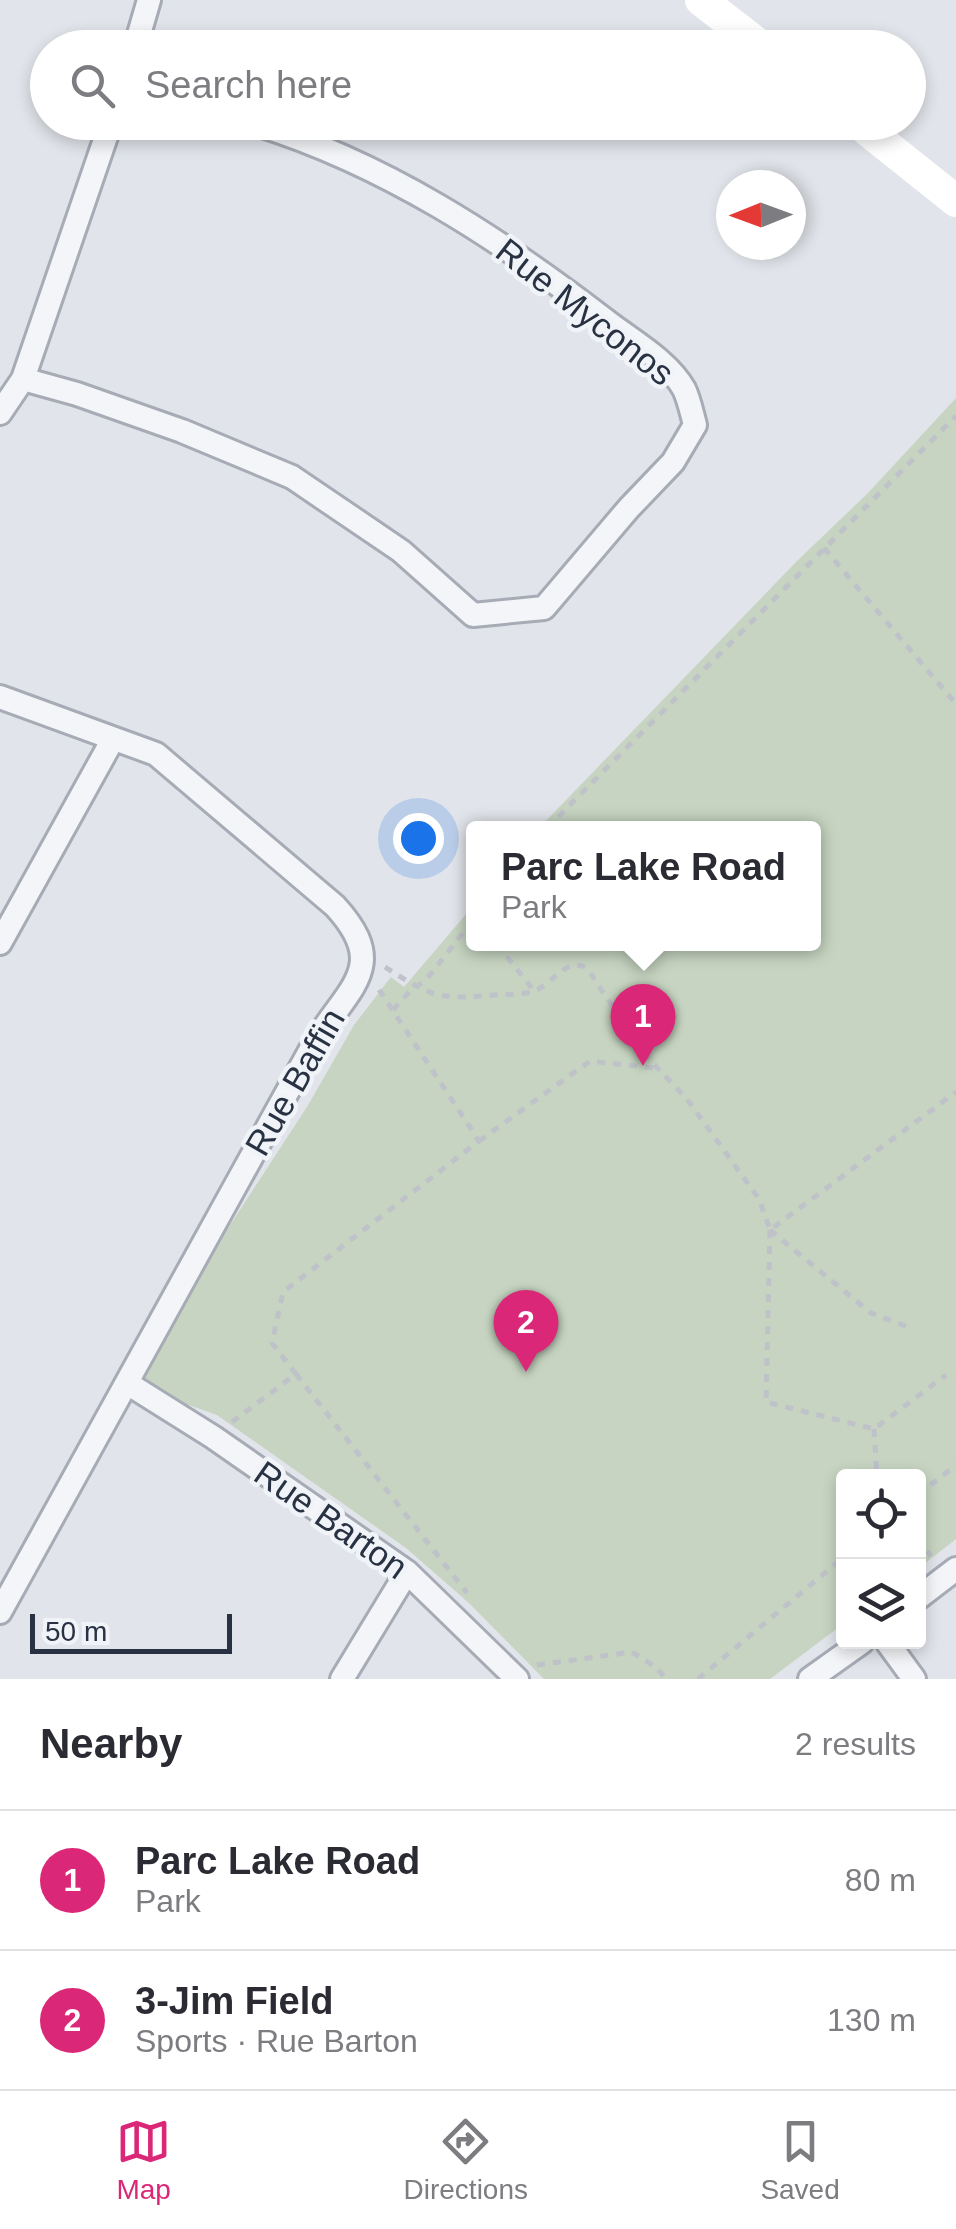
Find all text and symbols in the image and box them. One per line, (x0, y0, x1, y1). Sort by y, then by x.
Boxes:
search box (30, 30, 926, 140)
icon: search (65, 58, 120, 113)
text: Search here (145, 64, 352, 106)
north arrow (716, 170, 806, 260)
street label: Rue Myconos (489, 230, 682, 393)
your location (393, 813, 444, 864)
popup (466, 821, 821, 951)
text: Parc Lake Road (501, 846, 786, 888)
text: Park (501, 889, 567, 925)
pin: 1 (610, 984, 676, 1066)
street label: Rue Baffin (237, 1002, 352, 1162)
pin: 2 (494, 1290, 558, 1372)
street label: Rue Barton (248, 1453, 415, 1586)
map controls (836, 1469, 926, 1649)
button: locate (836, 1469, 926, 1559)
button: layers (836, 1559, 926, 1649)
scale bar (30, 1609, 232, 1654)
text: 50 m (45, 1616, 107, 1647)
text: Nearby (40, 1720, 182, 1767)
text: 2 results (795, 1726, 916, 1762)
text: Parc Lake Road (135, 1840, 420, 1882)
text: 1 (64, 1862, 81, 1898)
text: 80 m (845, 1862, 916, 1898)
text: Park (135, 1883, 201, 1919)
text: 3-Jim Field (135, 1980, 334, 2022)
text: 2 (64, 2002, 81, 2038)
text: 130 m (827, 2002, 916, 2038)
text: Sports · Rue Barton (135, 2023, 418, 2059)
tab: Map (116, 2114, 171, 2206)
tab: Directions (404, 2114, 528, 2206)
tab: Saved (760, 2114, 840, 2206)

